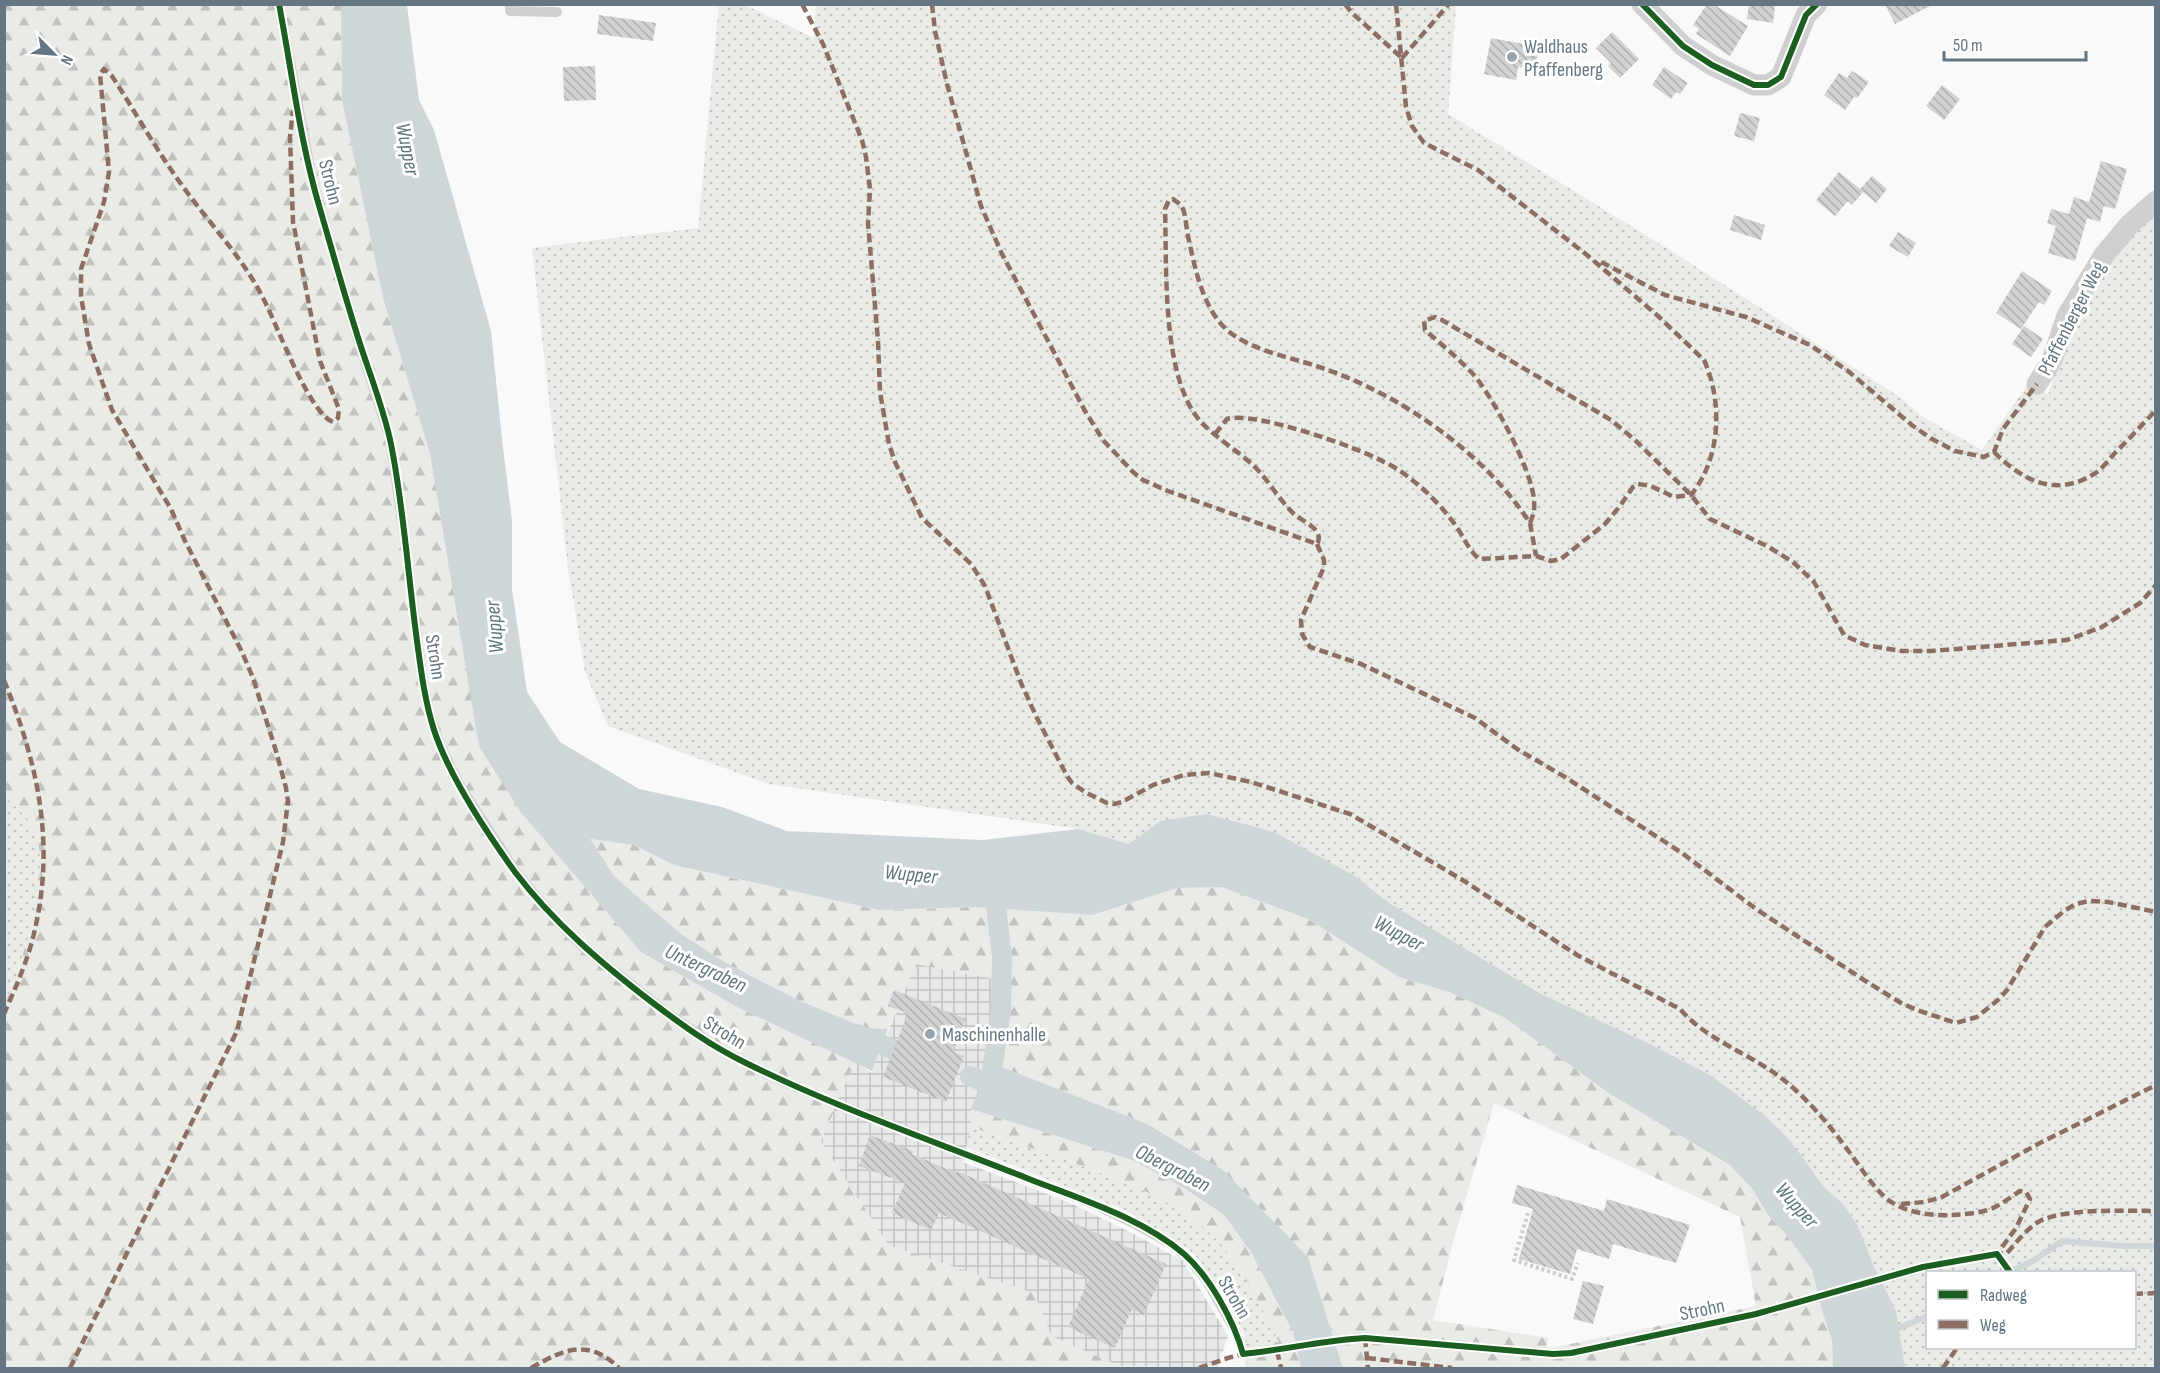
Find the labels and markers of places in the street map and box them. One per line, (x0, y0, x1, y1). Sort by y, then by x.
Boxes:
place label: Waldhaus Pfaffenberg (1524, 35, 1603, 82)
marker: Waldhaus Pfaffenberg (1505, 50, 1519, 64)
place label: Maschinenhalle (942, 1023, 1046, 1047)
marker: Maschinenhalle (923, 1027, 937, 1041)

